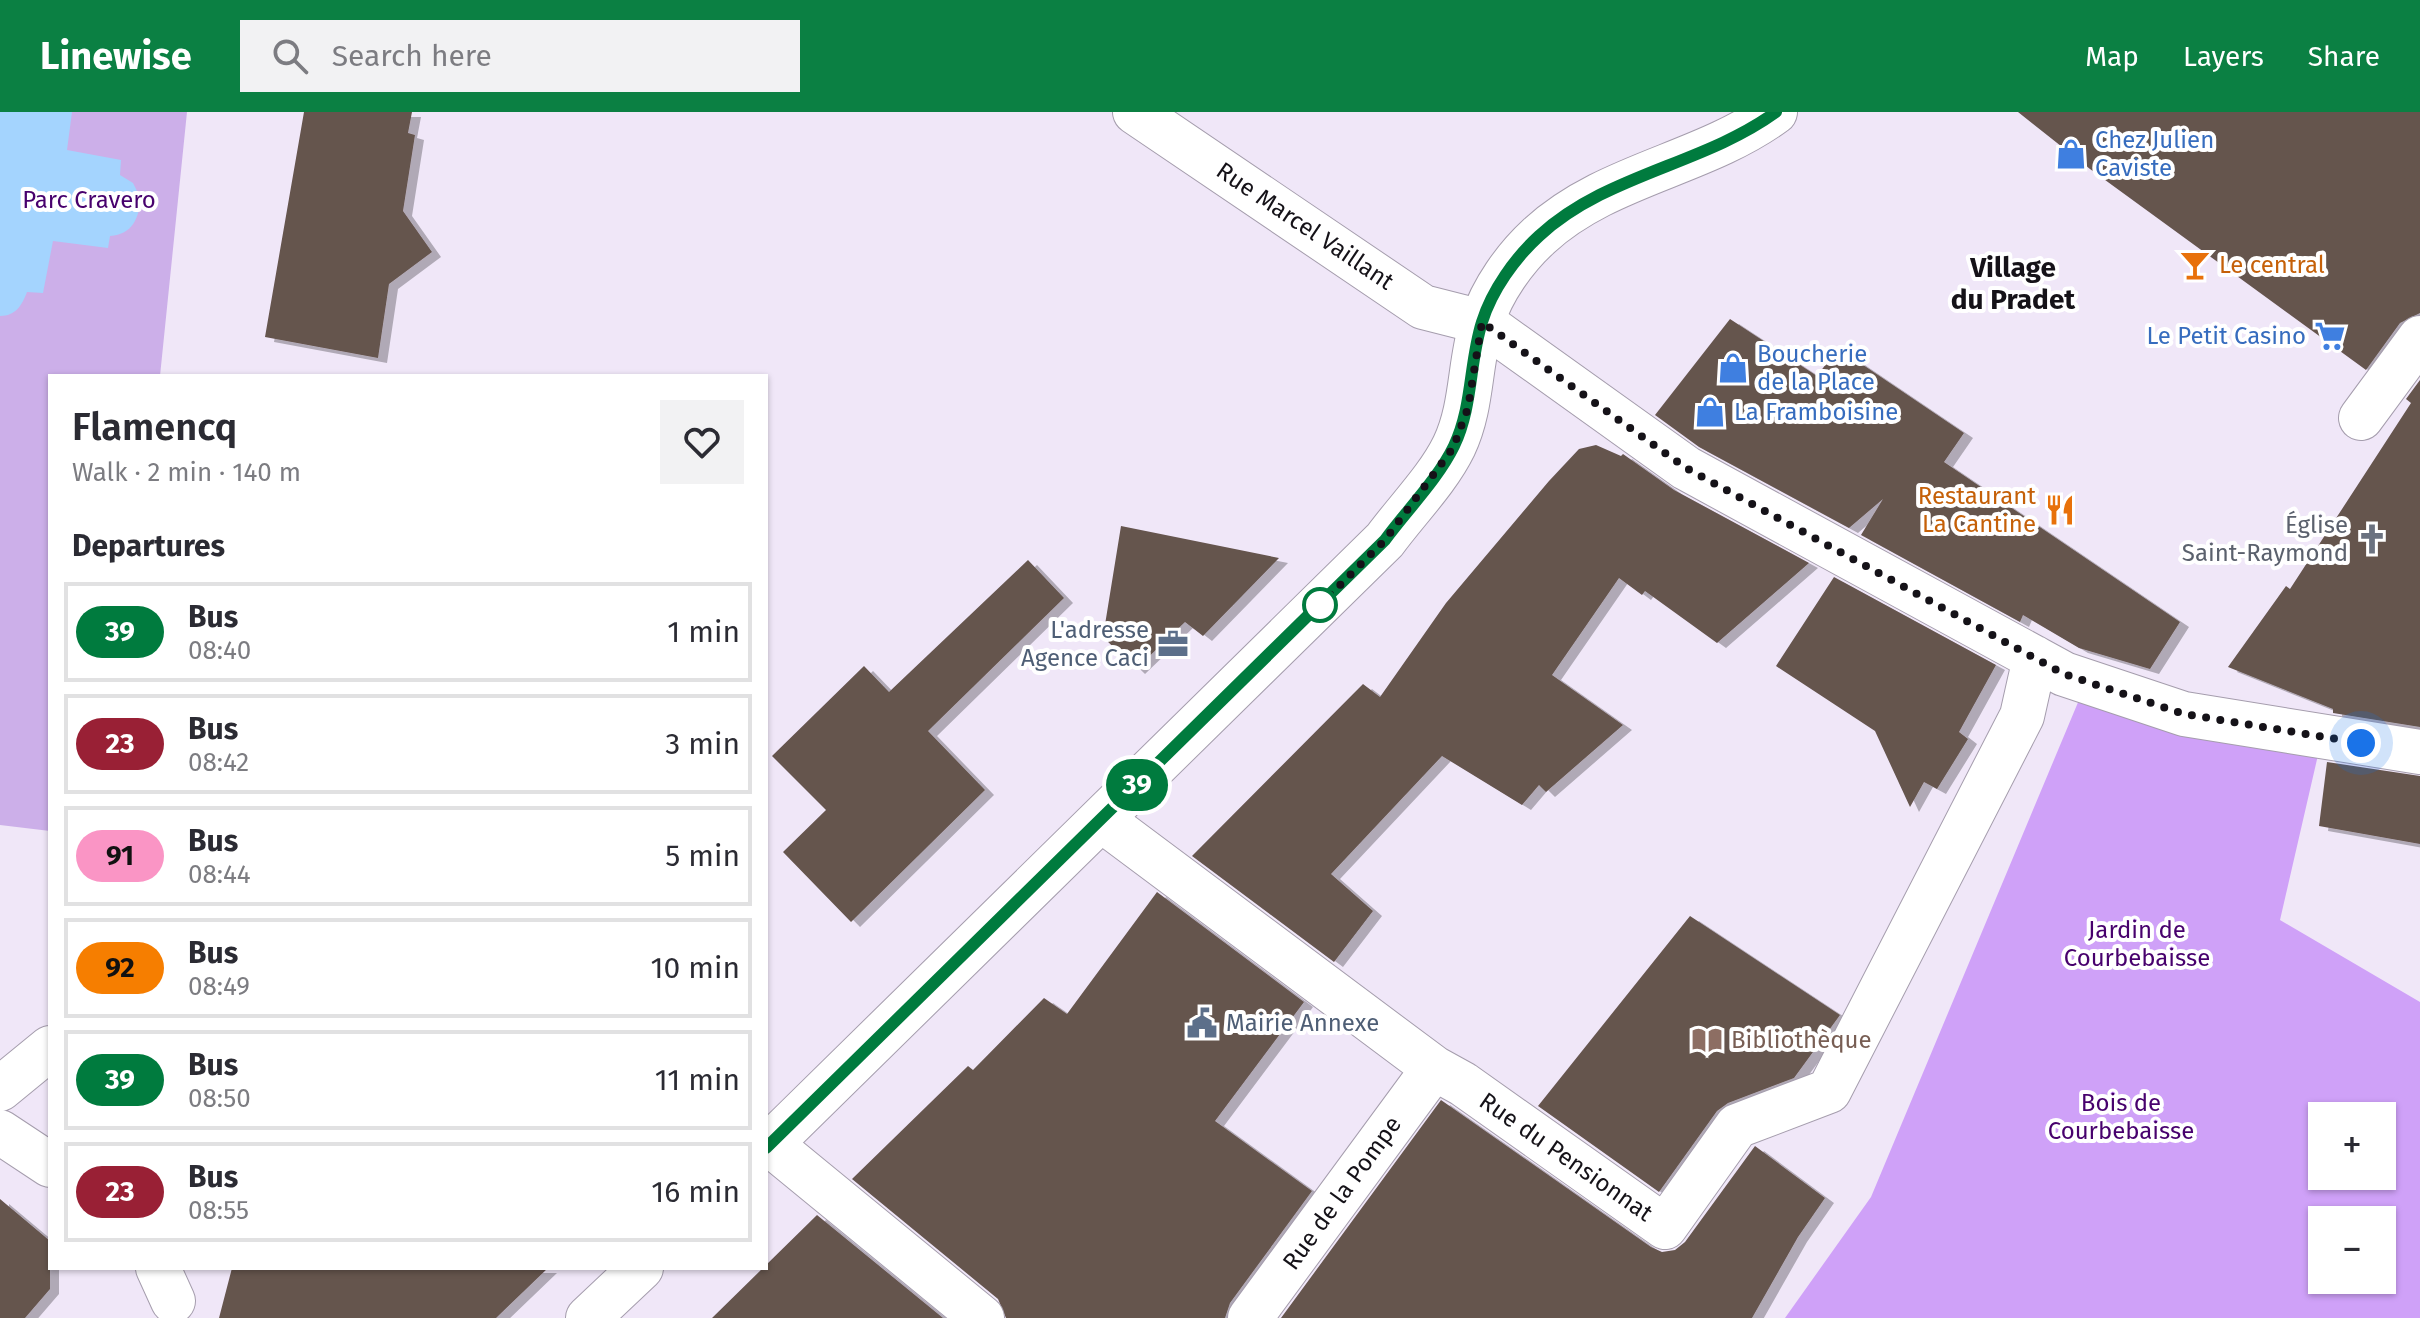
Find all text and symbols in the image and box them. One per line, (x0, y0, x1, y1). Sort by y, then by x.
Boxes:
search box (240, 20, 800, 92)
text: Linewise (40, 33, 192, 79)
icon: search (268, 34, 312, 78)
text: Search here (332, 38, 492, 74)
text: Map (2085, 40, 2139, 73)
text: Layers (2183, 40, 2264, 73)
text: Share (2308, 40, 2380, 73)
place label: Chez Julien Caviste (2095, 126, 2214, 182)
shop icon: Chez Julien Caviste (2054, 137, 2088, 171)
street label: Rue Marcel Vaillant (1211, 156, 1399, 296)
park label: Parc Cravero (22, 186, 156, 214)
bar icon: Le central (2178, 248, 2212, 282)
district label: Village du Pradet (1951, 251, 2076, 316)
place label: Le central (2219, 251, 2325, 279)
supermarket icon: Le Petit Casino (2313, 319, 2347, 353)
place label: Le Petit Casino (2146, 322, 2306, 350)
place label: Boucherie de la Place (1757, 340, 1875, 396)
shop icon: Boucherie de la Place (1716, 351, 1750, 385)
shop icon: La Framboisine (1693, 395, 1727, 429)
place label: La Framboisine (1734, 398, 1898, 426)
button: heart (660, 400, 744, 484)
text: Flamencq (72, 404, 237, 450)
text: Walk · 2 min · 140 m (72, 457, 301, 488)
place label: Restaurant La Cantine (1918, 482, 2036, 538)
restaurant icon: Restaurant La Cantine (2043, 493, 2077, 527)
place label: Église Saint-Raymond (2182, 510, 2348, 567)
church icon: Église Saint-Raymond (2355, 522, 2389, 556)
text: Departures (72, 528, 225, 564)
unlabelled marker (1303, 588, 1337, 622)
text: Bus (188, 599, 238, 635)
text: 1 min (667, 614, 740, 650)
text: 39 (105, 615, 135, 648)
place label: L'adresse Agence Caci (1021, 616, 1149, 672)
office icon: L'adresse Agence Caci (1156, 627, 1190, 661)
text: 08:40 (188, 635, 251, 666)
text: Bus (188, 711, 238, 747)
your location (2341, 723, 2381, 763)
text: 3 min (665, 726, 740, 762)
text: 23 (106, 727, 134, 760)
text: 08:42 (188, 747, 249, 778)
line badge: 39 (1101, 759, 1173, 811)
text: 39 (1122, 768, 1152, 801)
text: Bus (188, 823, 238, 859)
text: 5 min (665, 838, 740, 874)
text: 91 (106, 839, 134, 872)
text: 08:44 (188, 859, 251, 890)
park label: Jardin de Courbebaisse (2064, 916, 2210, 972)
text: Bus (188, 935, 238, 971)
text: 10 min (651, 950, 740, 986)
text: 92 (105, 951, 135, 984)
text: 08:49 (188, 971, 250, 1002)
public building icon: Mairie Annexe (1185, 1006, 1219, 1040)
place label: Mairie Annexe (1226, 1009, 1379, 1037)
library icon: Bibliothèque (1690, 1023, 1724, 1057)
place label: Bibliothèque (1731, 1026, 1872, 1054)
text: Bus (188, 1047, 238, 1083)
text: 11 min (655, 1062, 740, 1098)
text: 39 (105, 1063, 135, 1096)
text: 08:50 (188, 1083, 251, 1114)
street label: Rue du Pensionnat (1474, 1087, 1658, 1227)
park label: Bois de Courbebaisse (2048, 1089, 2194, 1145)
map controls (2308, 1102, 2396, 1294)
button: + (2308, 1102, 2396, 1190)
street label: Rue de la Pompe (1277, 1111, 1407, 1275)
text: Bus (188, 1159, 238, 1195)
text: 16 min (651, 1174, 740, 1210)
text: 23 (106, 1175, 134, 1208)
text: 08:55 (188, 1195, 249, 1226)
button: − (2308, 1206, 2396, 1294)

